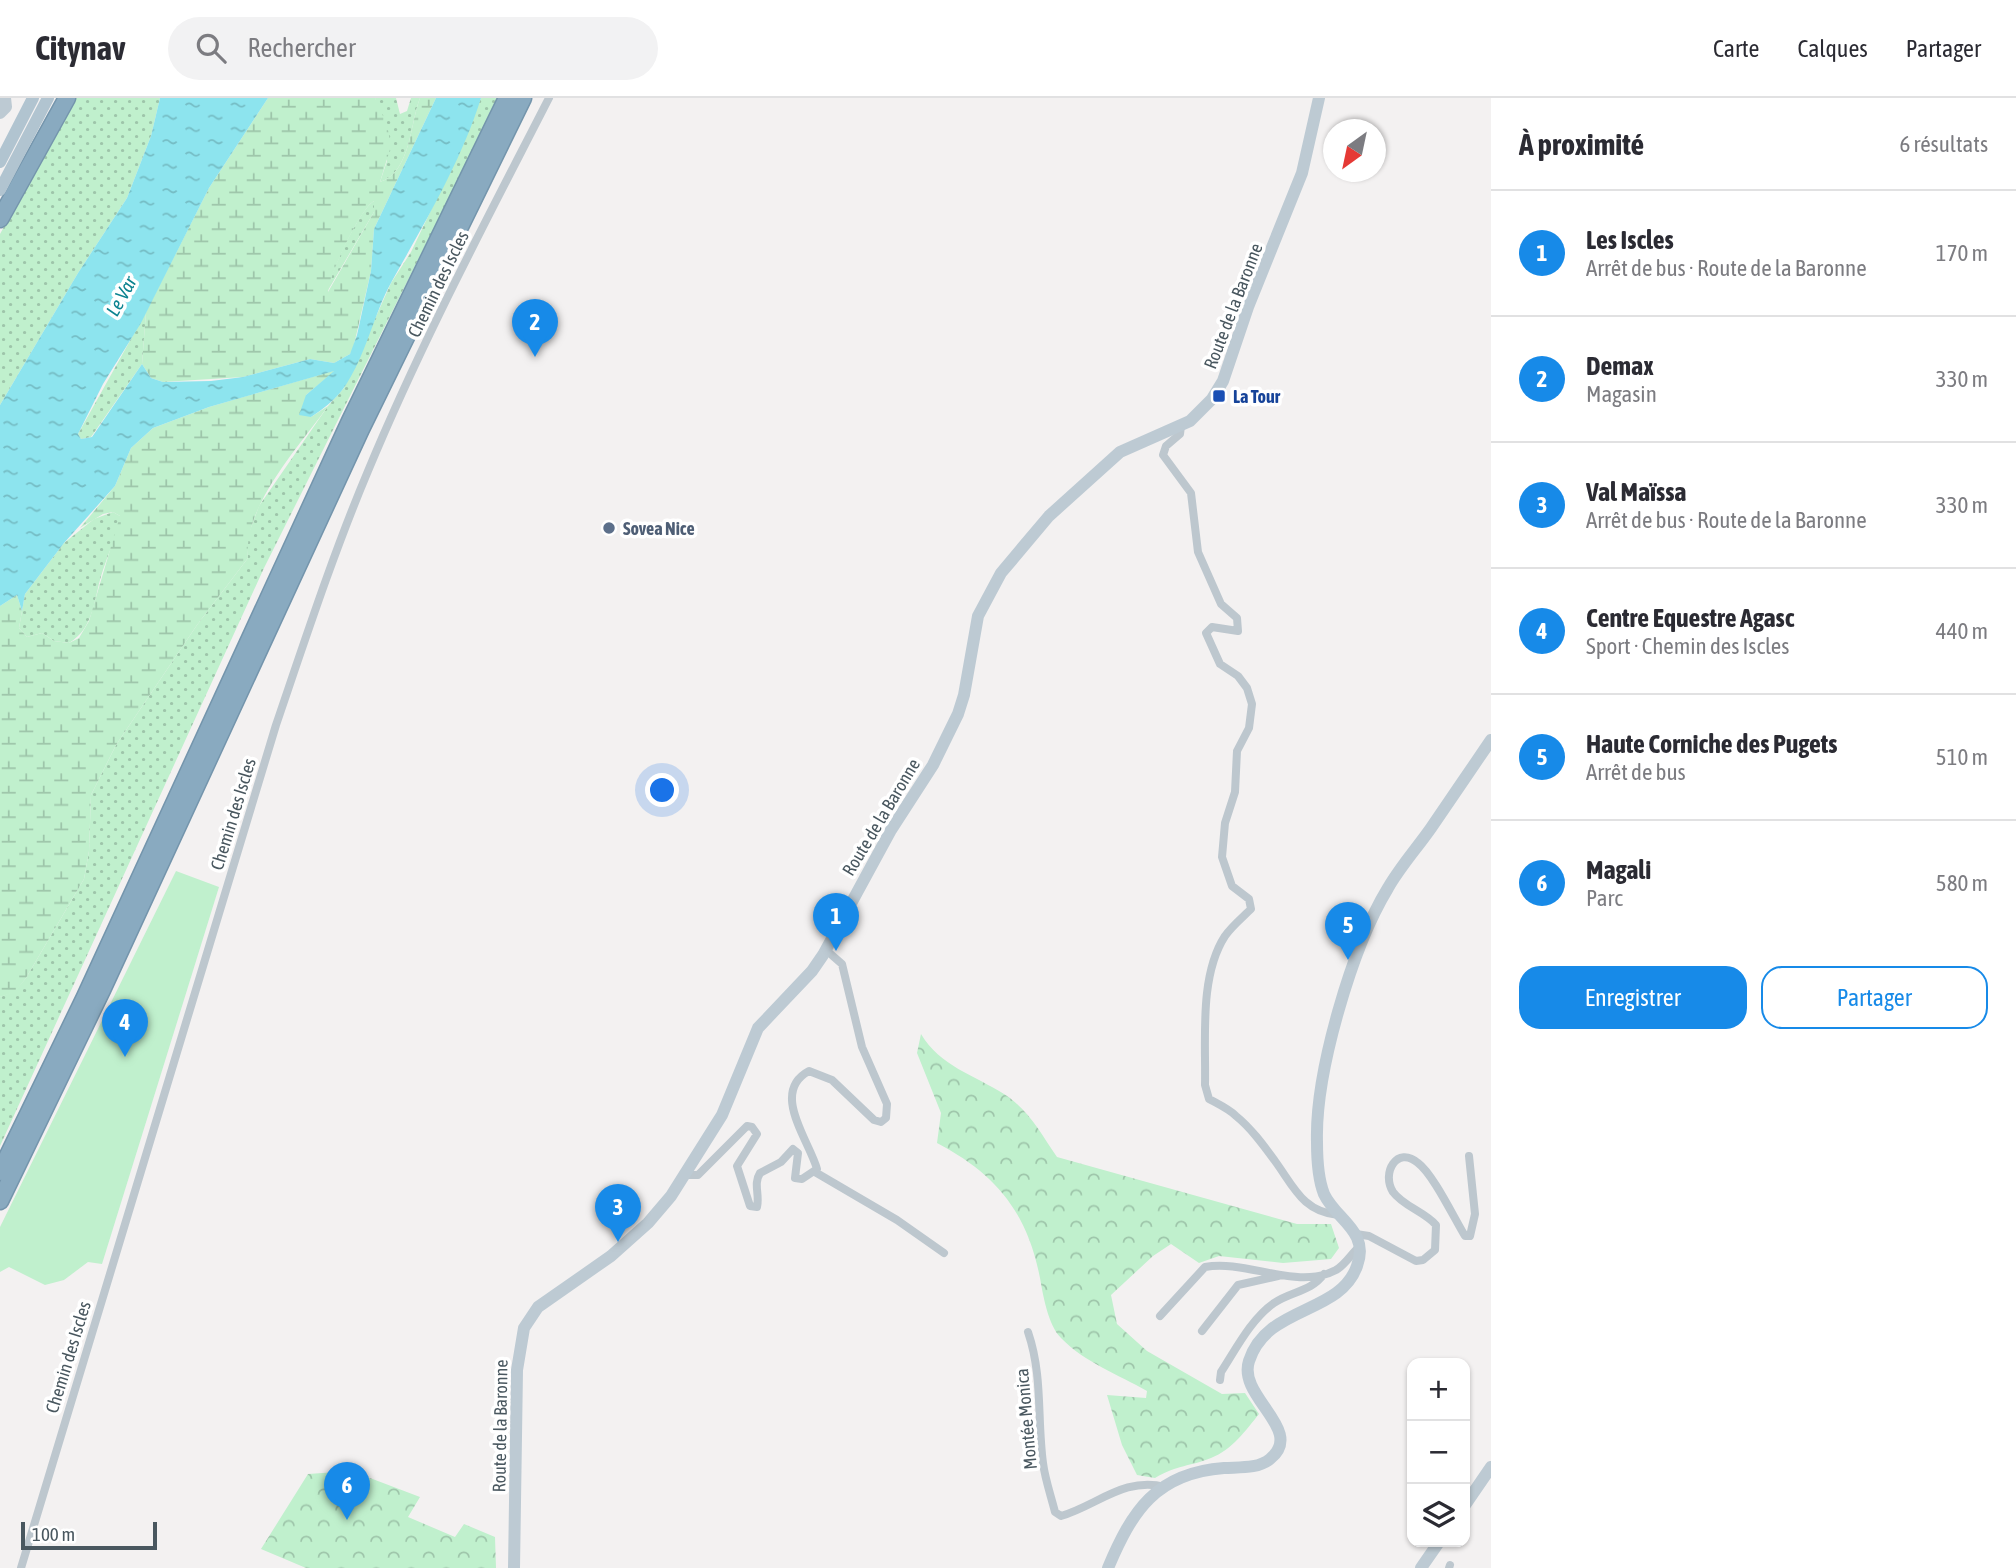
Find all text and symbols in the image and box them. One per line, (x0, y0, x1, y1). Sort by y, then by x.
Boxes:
search box (168, 17, 658, 80)
text: Citynav (35, 29, 126, 67)
icon: search (192, 29, 230, 67)
text: Rechercher (248, 33, 356, 63)
text: Carte (1713, 35, 1759, 62)
text: Calques (1797, 35, 1868, 62)
text: Partager (1906, 35, 1981, 62)
north arrow (1323, 119, 1386, 182)
text: À proximité (1519, 127, 1644, 161)
text: 6 résultats (1899, 131, 1988, 157)
text: Les Iscles (1586, 225, 1674, 255)
street label: Chemin des Iscles (403, 227, 473, 341)
street label: Route de la Baronne (1199, 240, 1267, 372)
text: 1 (1537, 240, 1547, 266)
text: 170 m (1936, 240, 1988, 266)
text: Arrêt de bus · Route de la Baronne (1586, 255, 1867, 281)
water label: Le Var (101, 271, 141, 320)
pin: 2 (512, 299, 558, 357)
text: Demax (1586, 351, 1654, 381)
text: 2 (1537, 366, 1547, 392)
text: 330 m (1936, 366, 1988, 392)
text: Magasin (1586, 381, 1657, 407)
place label: La Tour (1233, 386, 1281, 407)
marker: La Tour (1211, 388, 1227, 404)
text: Val Maïssa (1586, 477, 1686, 507)
text: 3 (1537, 492, 1547, 518)
text: 330 m (1936, 492, 1988, 518)
text: Arrêt de bus · Route de la Baronne (1586, 507, 1867, 533)
place label: Sovea Nice (623, 518, 695, 539)
marker: Sovea Nice (601, 520, 617, 536)
text: Centre Equestre Agasc (1586, 603, 1794, 633)
text: 4 (1537, 618, 1547, 644)
text: 440 m (1936, 618, 1988, 644)
text: Sport · Chemin des Iscles (1586, 633, 1789, 659)
text: Haute Corniche des Pugets (1586, 729, 1837, 759)
text: 5 (1537, 744, 1547, 770)
text: 510 m (1936, 744, 1988, 770)
street label: Route de la Baronne (838, 755, 924, 879)
street label: Chemin des Iscles (206, 756, 260, 872)
text: Arrêt de bus (1586, 759, 1686, 785)
your location (645, 773, 679, 807)
text: Magali (1586, 855, 1651, 885)
text: 6 (1537, 870, 1547, 896)
text: 580 m (1936, 870, 1988, 896)
text: Parc (1586, 885, 1623, 911)
pin: 1 (813, 893, 859, 951)
pin: 5 (1325, 902, 1371, 960)
button: Enregistrer (1519, 966, 1747, 1029)
button: Partager (1761, 966, 1988, 1029)
pin: 4 (102, 999, 148, 1057)
pin: 3 (595, 1184, 641, 1242)
street label: Chemin des Iscles (41, 1299, 95, 1415)
map controls (1407, 1358, 1470, 1547)
button: + (1407, 1358, 1470, 1421)
street label: Route de la Baronne (488, 1359, 512, 1493)
street label: Montée Monica (1011, 1368, 1041, 1470)
button: − (1407, 1421, 1470, 1484)
pin: 6 (324, 1462, 370, 1520)
button: layers (1407, 1484, 1470, 1547)
scale bar (21, 1519, 158, 1551)
text: 100 m (32, 1523, 75, 1545)

